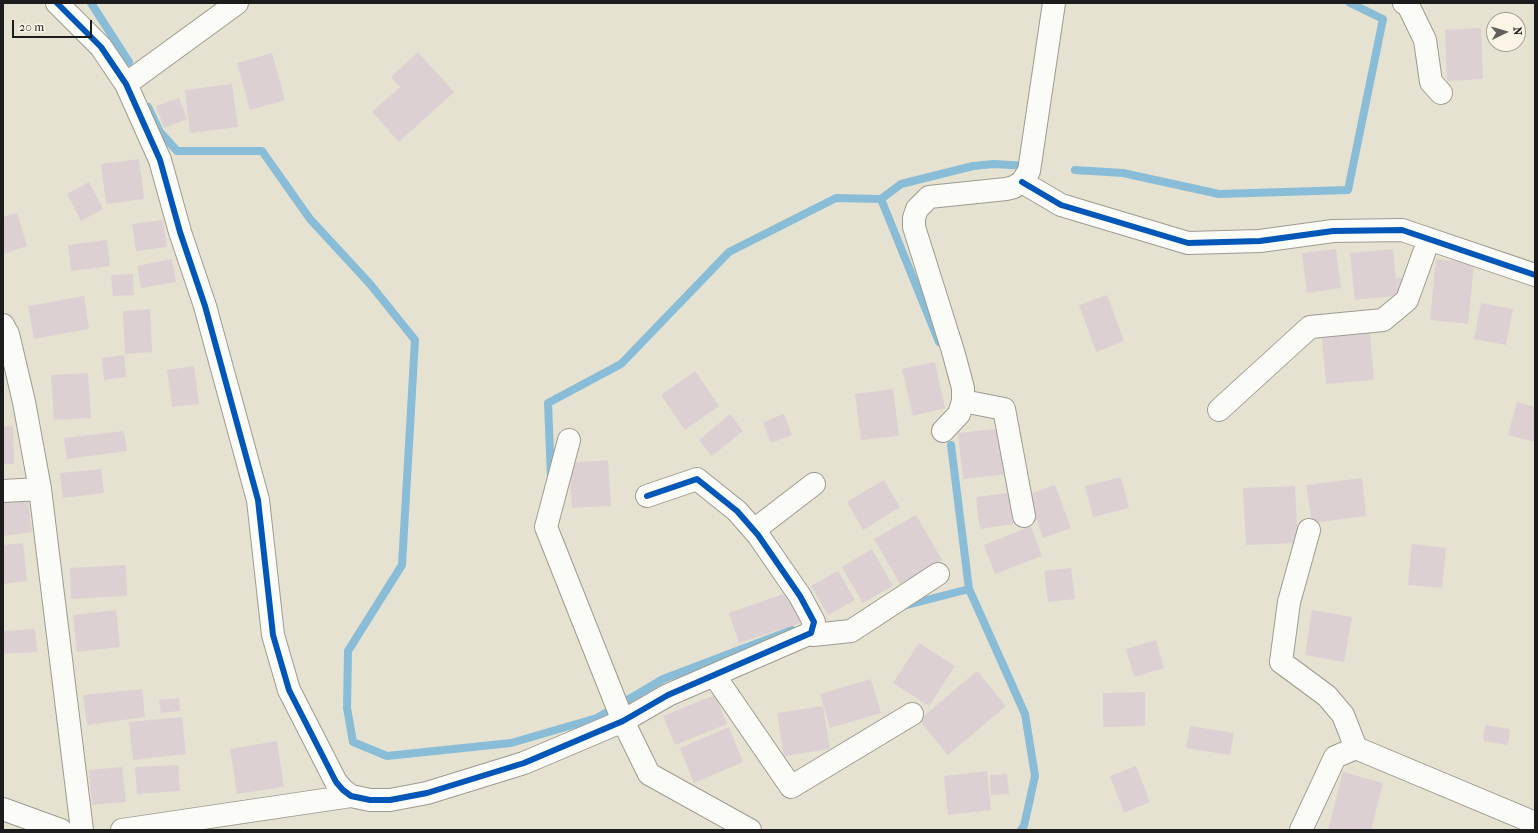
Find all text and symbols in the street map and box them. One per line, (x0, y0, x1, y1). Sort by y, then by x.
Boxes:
scale bar (14, 12, 94, 38)
north arrow (1486, 12, 1526, 52)
text: 20 m (19, 20, 44, 34)
text: N (1511, 26, 1524, 36)

